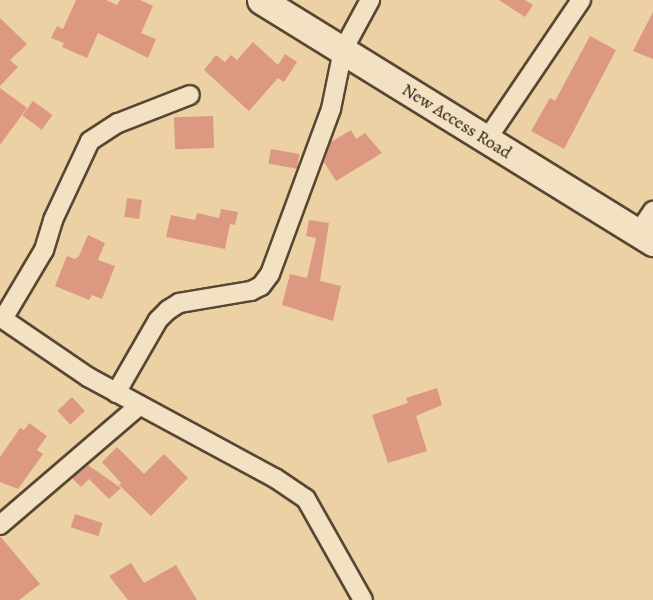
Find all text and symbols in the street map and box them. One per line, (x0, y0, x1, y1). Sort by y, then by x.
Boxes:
street label: New Access Road (398, 79, 516, 163)

